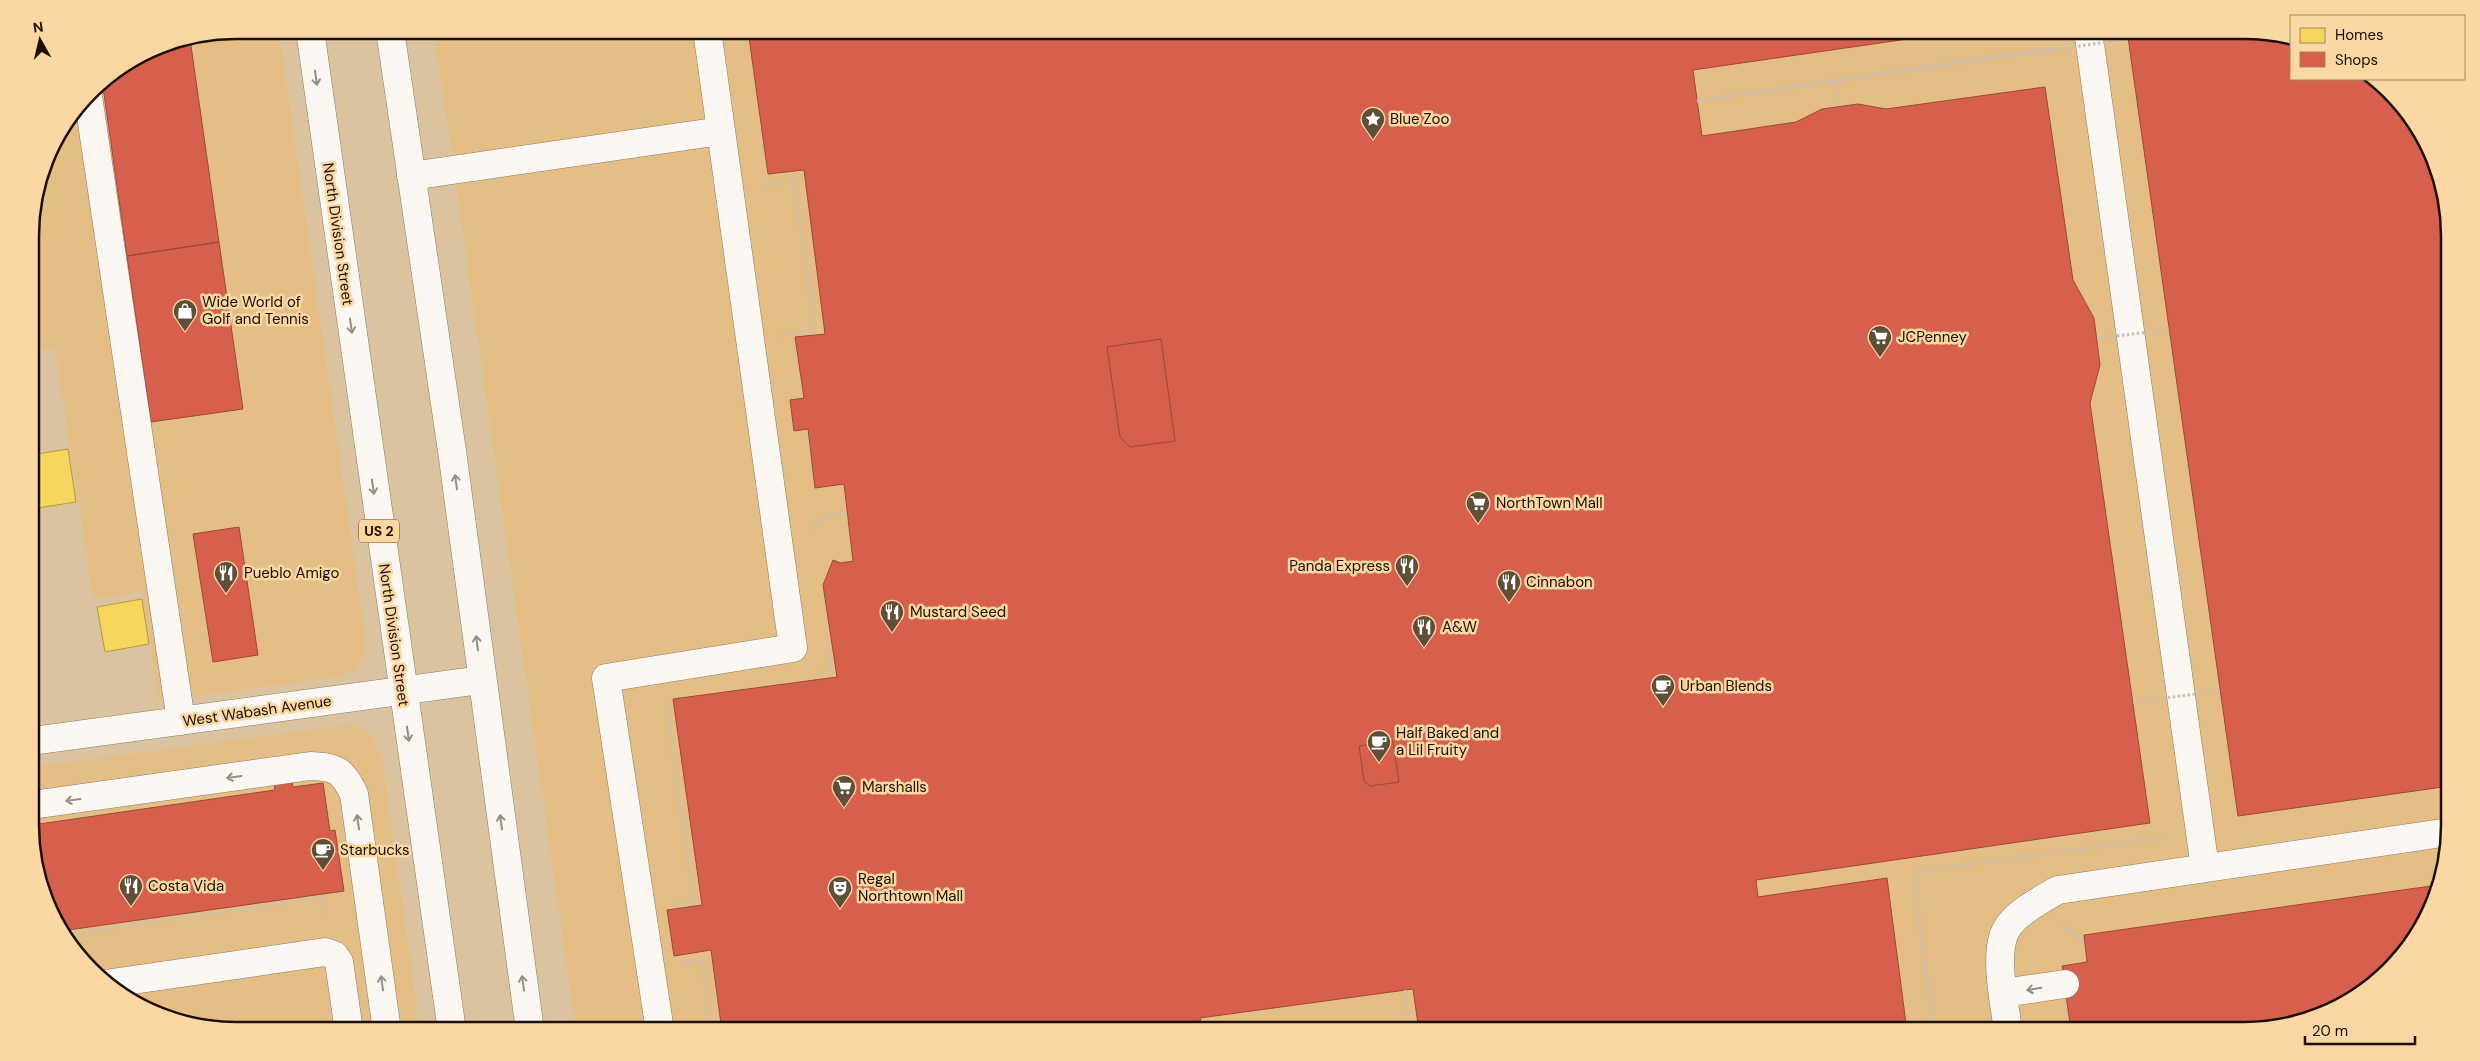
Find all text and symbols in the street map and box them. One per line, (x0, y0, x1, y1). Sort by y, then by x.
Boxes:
north arrow (15, 15, 65, 65)
legend (2290, 15, 2465, 80)
text: N (32, 18, 45, 37)
text: Homes (2335, 25, 2384, 45)
text: Shops (2335, 50, 2378, 70)
one-way arrow (312, 70, 322, 86)
place icon: Blue Zoo (1360, 106, 1386, 140)
place label: Blue Zoo (1390, 109, 1450, 129)
street label: North Division Street (318, 161, 358, 307)
place label: Wide World of Golf and Tennis (202, 292, 309, 329)
shop icon: Wide World of Golf and Tennis (172, 298, 198, 332)
one-way arrow (346, 318, 356, 334)
supermarket icon: JCPenney (1867, 324, 1893, 358)
place label: JCPenney (1898, 327, 1967, 347)
one-way arrow (451, 475, 461, 491)
one-way arrow (369, 478, 379, 494)
supermarket icon: NorthTown Mall (1465, 490, 1491, 524)
place label: NorthTown Mall (1496, 493, 1603, 513)
road number: US 2 (359, 520, 399, 542)
restaurant icon: Panda Express (1394, 553, 1420, 587)
place label: Panda Express (1289, 556, 1390, 576)
restaurant icon: Pueblo Amigo (213, 560, 239, 594)
street label: North Division Street (374, 562, 414, 708)
place label: Pueblo Amigo (244, 563, 339, 583)
restaurant icon: Cinnabon (1496, 569, 1522, 603)
place label: Cinnabon (1526, 572, 1593, 592)
restaurant icon: Mustard Seed (879, 599, 905, 633)
place label: Mustard Seed (910, 602, 1006, 622)
restaurant icon: A&W (1411, 614, 1437, 648)
place label: A&W (1442, 617, 1478, 637)
one-way arrow (472, 636, 482, 652)
cafe icon: Urban Blends (1650, 673, 1676, 707)
place label: Urban Blends (1680, 676, 1772, 696)
street label: West Wabash Avenue (181, 691, 333, 731)
place label: Half Baked and a Lil Fruity (1396, 723, 1499, 760)
one-way arrow (403, 726, 413, 742)
cafe icon: Half Baked and a Lil Fruity (1366, 729, 1392, 763)
one-way arrow (227, 772, 243, 782)
supermarket icon: Marshalls (831, 774, 857, 808)
place label: Marshalls (862, 777, 927, 797)
one-way arrow (66, 795, 82, 805)
one-way arrow (353, 814, 363, 830)
one-way arrow (496, 814, 506, 830)
cafe icon: Starbucks (310, 837, 336, 871)
place label: Starbucks (340, 840, 410, 860)
place label: Regal Northtown Mall (858, 869, 963, 906)
restaurant icon: Costa Vida (118, 873, 144, 907)
theatre icon: Regal Northtown Mall (827, 875, 853, 909)
place label: Costa Vida (148, 876, 224, 896)
one-way arrow (376, 975, 386, 991)
one-way arrow (518, 975, 528, 991)
one-way arrow (2026, 984, 2042, 994)
scale bar (2305, 1014, 2415, 1046)
text: 20 m (2312, 1021, 2348, 1041)

